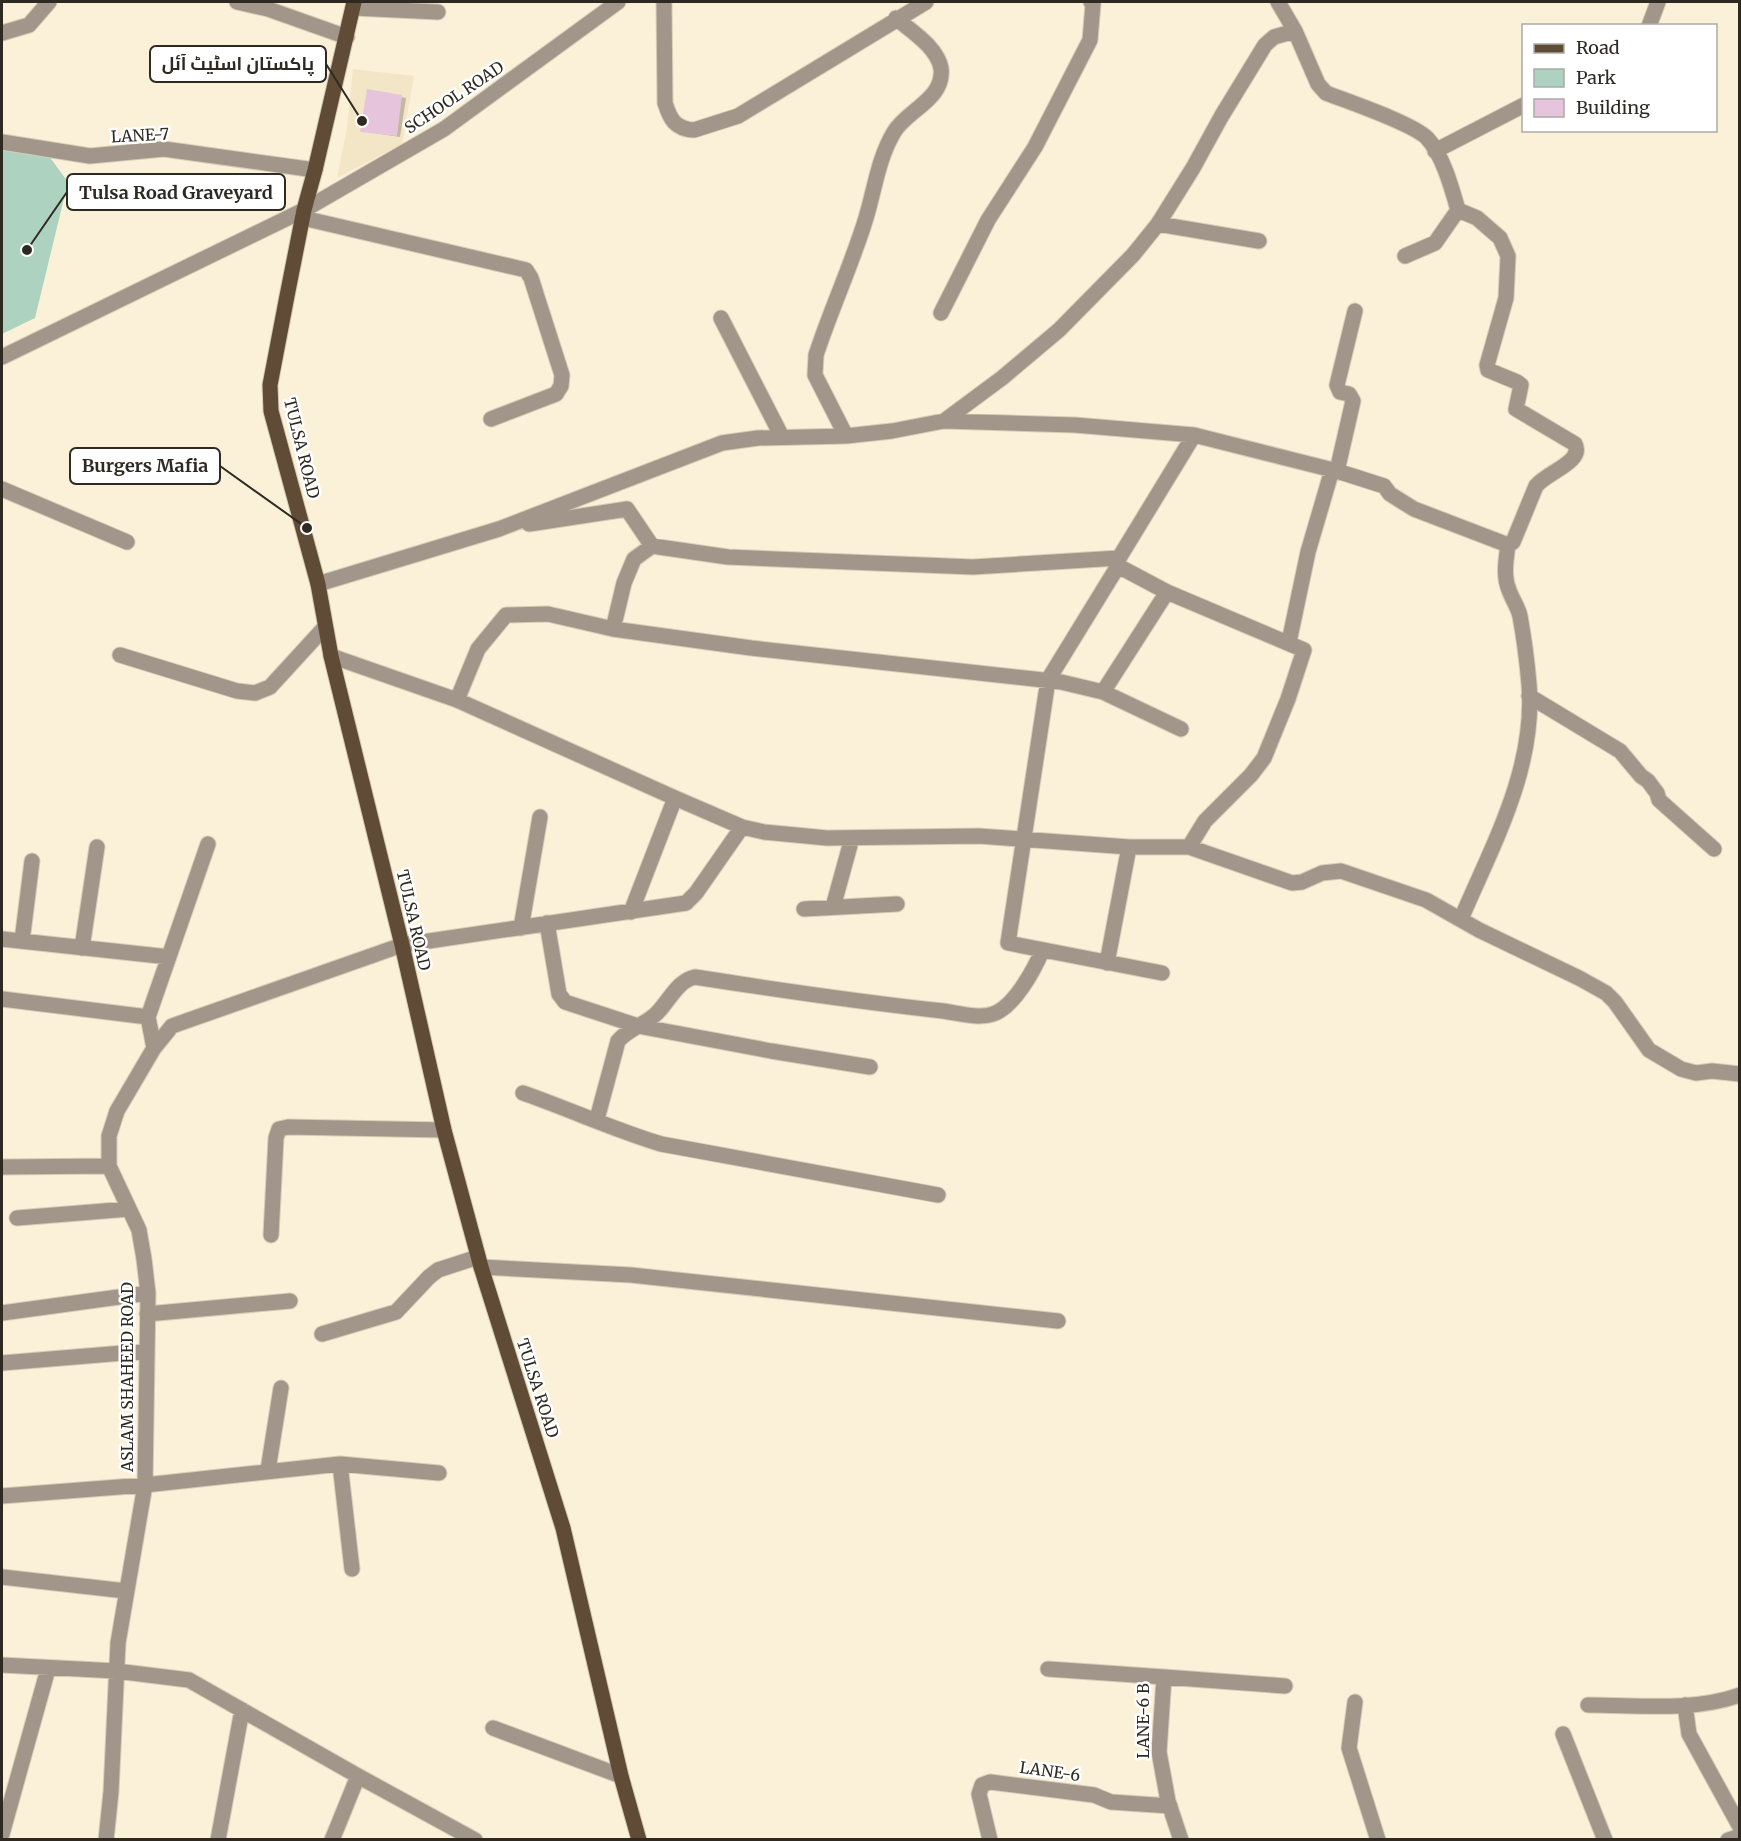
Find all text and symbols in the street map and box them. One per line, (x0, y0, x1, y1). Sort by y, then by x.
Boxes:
legend (1522, 24, 1717, 132)
text: Road (1576, 36, 1620, 59)
callout: پاکستان اسٹیٹ آئل (150, 46, 326, 82)
text: پاکستان اسٹیٹ آئل (162, 52, 315, 76)
street label: SCHOOL ROAD (401, 57, 507, 137)
text: Park (1576, 66, 1617, 89)
text: Building (1576, 96, 1650, 119)
street label: LANE-7 (110, 123, 170, 147)
callout: Tulsa Road Graveyard (67, 174, 285, 210)
text: Tulsa Road Graveyard (79, 181, 273, 204)
street label: TULSA ROAD (280, 396, 324, 500)
callout: Burgers Mafia (70, 448, 220, 484)
text: Burgers Mafia (82, 454, 208, 477)
street label: TULSA ROAD (393, 868, 435, 972)
street label: ASLAM SHAHEED ROAD (117, 1282, 137, 1473)
street label: TULSA ROAD (513, 1336, 563, 1440)
street label: LANE-6 B (1133, 1683, 1153, 1759)
street label: LANE-6 (1018, 1757, 1082, 1785)

